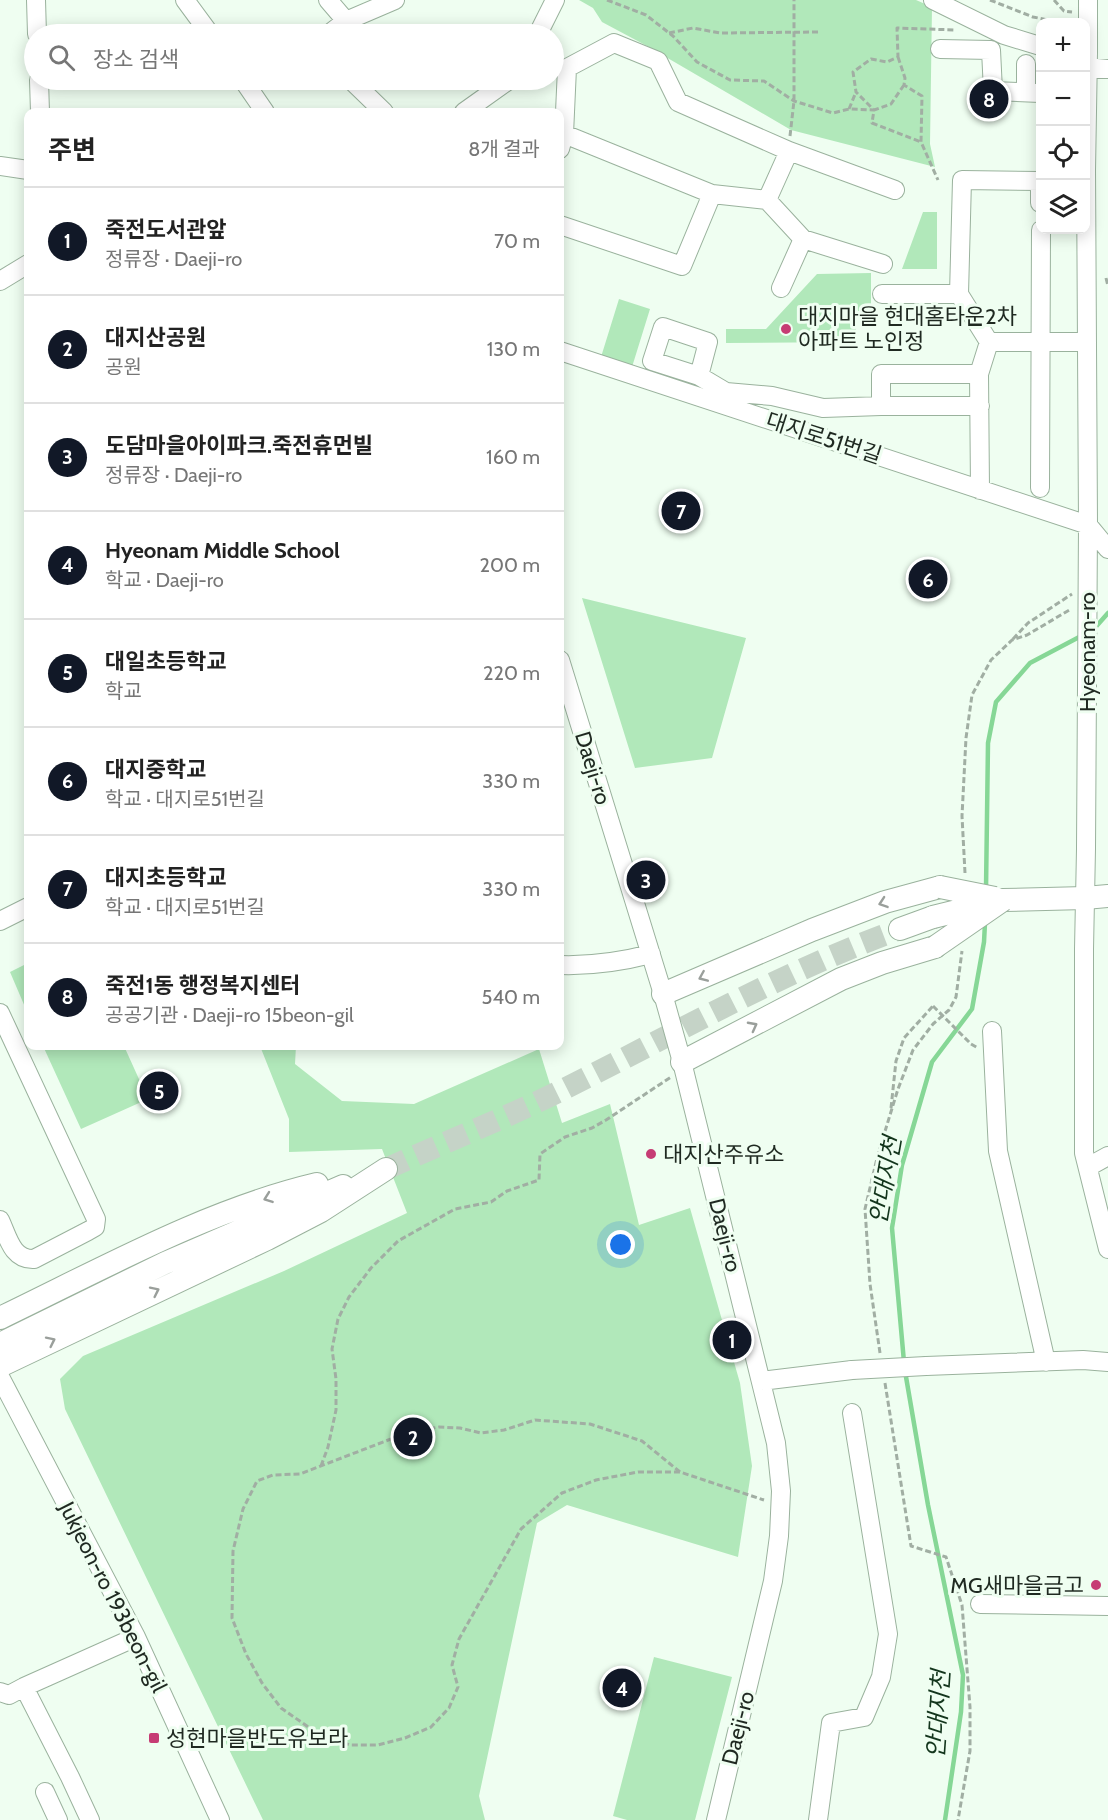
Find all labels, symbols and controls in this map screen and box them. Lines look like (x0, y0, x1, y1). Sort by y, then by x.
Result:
map controls (1036, 18, 1090, 234)
button: + (1036, 18, 1090, 72)
search box (24, 24, 564, 90)
icon: search (45, 41, 78, 74)
text: 장소 검색 (93, 46, 179, 73)
button: − (1036, 72, 1090, 126)
pin: 8 (970, 76, 1008, 122)
button: locate (1036, 126, 1090, 180)
text: 주변 (48, 134, 96, 166)
text: 8개 결과 (468, 137, 540, 161)
button: layers (1036, 180, 1090, 234)
text: 죽전도서관앞 (105, 216, 226, 243)
text: 1 (64, 229, 71, 253)
text: 70 m (494, 229, 540, 253)
text: 정류장 · Daeji-ro (105, 247, 242, 271)
place label: 대지마을 현대홈타운2차 아파트 노인정 (798, 303, 1017, 355)
marker: 대지마을 현대홈타운2차 아파트 노인정 (779, 322, 793, 336)
text: 대지산공원 (105, 324, 206, 351)
text: 2 (62, 337, 73, 361)
text: 130 m (487, 337, 540, 361)
text: 공원 (105, 355, 142, 379)
street label: 대지로51번길 (763, 407, 885, 469)
text: 도담마을아이파크.죽전휴먼빌 (105, 432, 373, 459)
text: 3 (62, 445, 73, 469)
text: 160 m (486, 445, 540, 469)
text: 정류장 · Daeji-ro (105, 463, 242, 487)
pin: 7 (662, 488, 700, 534)
text: Hyeonam Middle School (105, 537, 340, 564)
text: 4 (61, 553, 74, 577)
text: 200 m (480, 553, 540, 577)
pin: 6 (908, 556, 948, 602)
text: 학교 · Daeji-ro (105, 568, 224, 592)
street label: Hyeonam-ro (1074, 592, 1101, 712)
text: 대일초등학교 (105, 648, 226, 675)
text: 5 (62, 661, 73, 685)
text: 220 m (483, 661, 540, 685)
text: 학교 (105, 679, 142, 703)
street label: Daeji-ro (569, 728, 617, 808)
text: 대지중학교 (105, 756, 206, 783)
text: 6 (62, 769, 73, 793)
text: 330 m (482, 769, 540, 793)
text: 학교 · 대지로51번길 (105, 787, 265, 811)
pin: 3 (626, 858, 666, 902)
text: 대지초등학교 (105, 864, 226, 891)
text: 7 (62, 877, 73, 901)
text: 330 m (482, 877, 540, 901)
text: 학교 · 대지로51번길 (105, 895, 265, 919)
one-way arrow (879, 896, 889, 908)
one-way arrow (698, 970, 709, 982)
text: 죽전1동 행정복지센터 (105, 972, 300, 999)
text: 8 (61, 985, 74, 1009)
text: 540 m (482, 985, 540, 1009)
text: 공공기관 · Daeji-ro 15beon-gil (105, 1003, 354, 1027)
one-way arrow (746, 1021, 757, 1033)
pin: 5 (140, 1068, 178, 1114)
water label: 안대지천 (863, 1131, 907, 1226)
place label: 대지산주유소 (663, 1141, 784, 1168)
marker: 대지산주유소 (644, 1147, 658, 1161)
one-way arrow (263, 1190, 274, 1203)
street label: Daeji-ro (703, 1195, 747, 1275)
your location (606, 1230, 635, 1259)
one-way arrow (149, 1286, 160, 1298)
pin: 1 (712, 1318, 752, 1362)
one-way arrow (45, 1336, 56, 1348)
pin: 2 (394, 1414, 432, 1460)
street label: Jukjeon-ro 193beon-gil (53, 1496, 173, 1697)
place label: MG새마을금고 (950, 1572, 1084, 1599)
marker: MG새마을금고 (1089, 1578, 1103, 1592)
pin: 4 (602, 1666, 642, 1710)
water label: 안대지천 (920, 1666, 956, 1759)
street label: Daeji-ro (716, 1688, 760, 1768)
place label: 성현마을반도유보라 (166, 1725, 348, 1752)
marker: 성현마을반도유보라 (147, 1731, 161, 1745)

